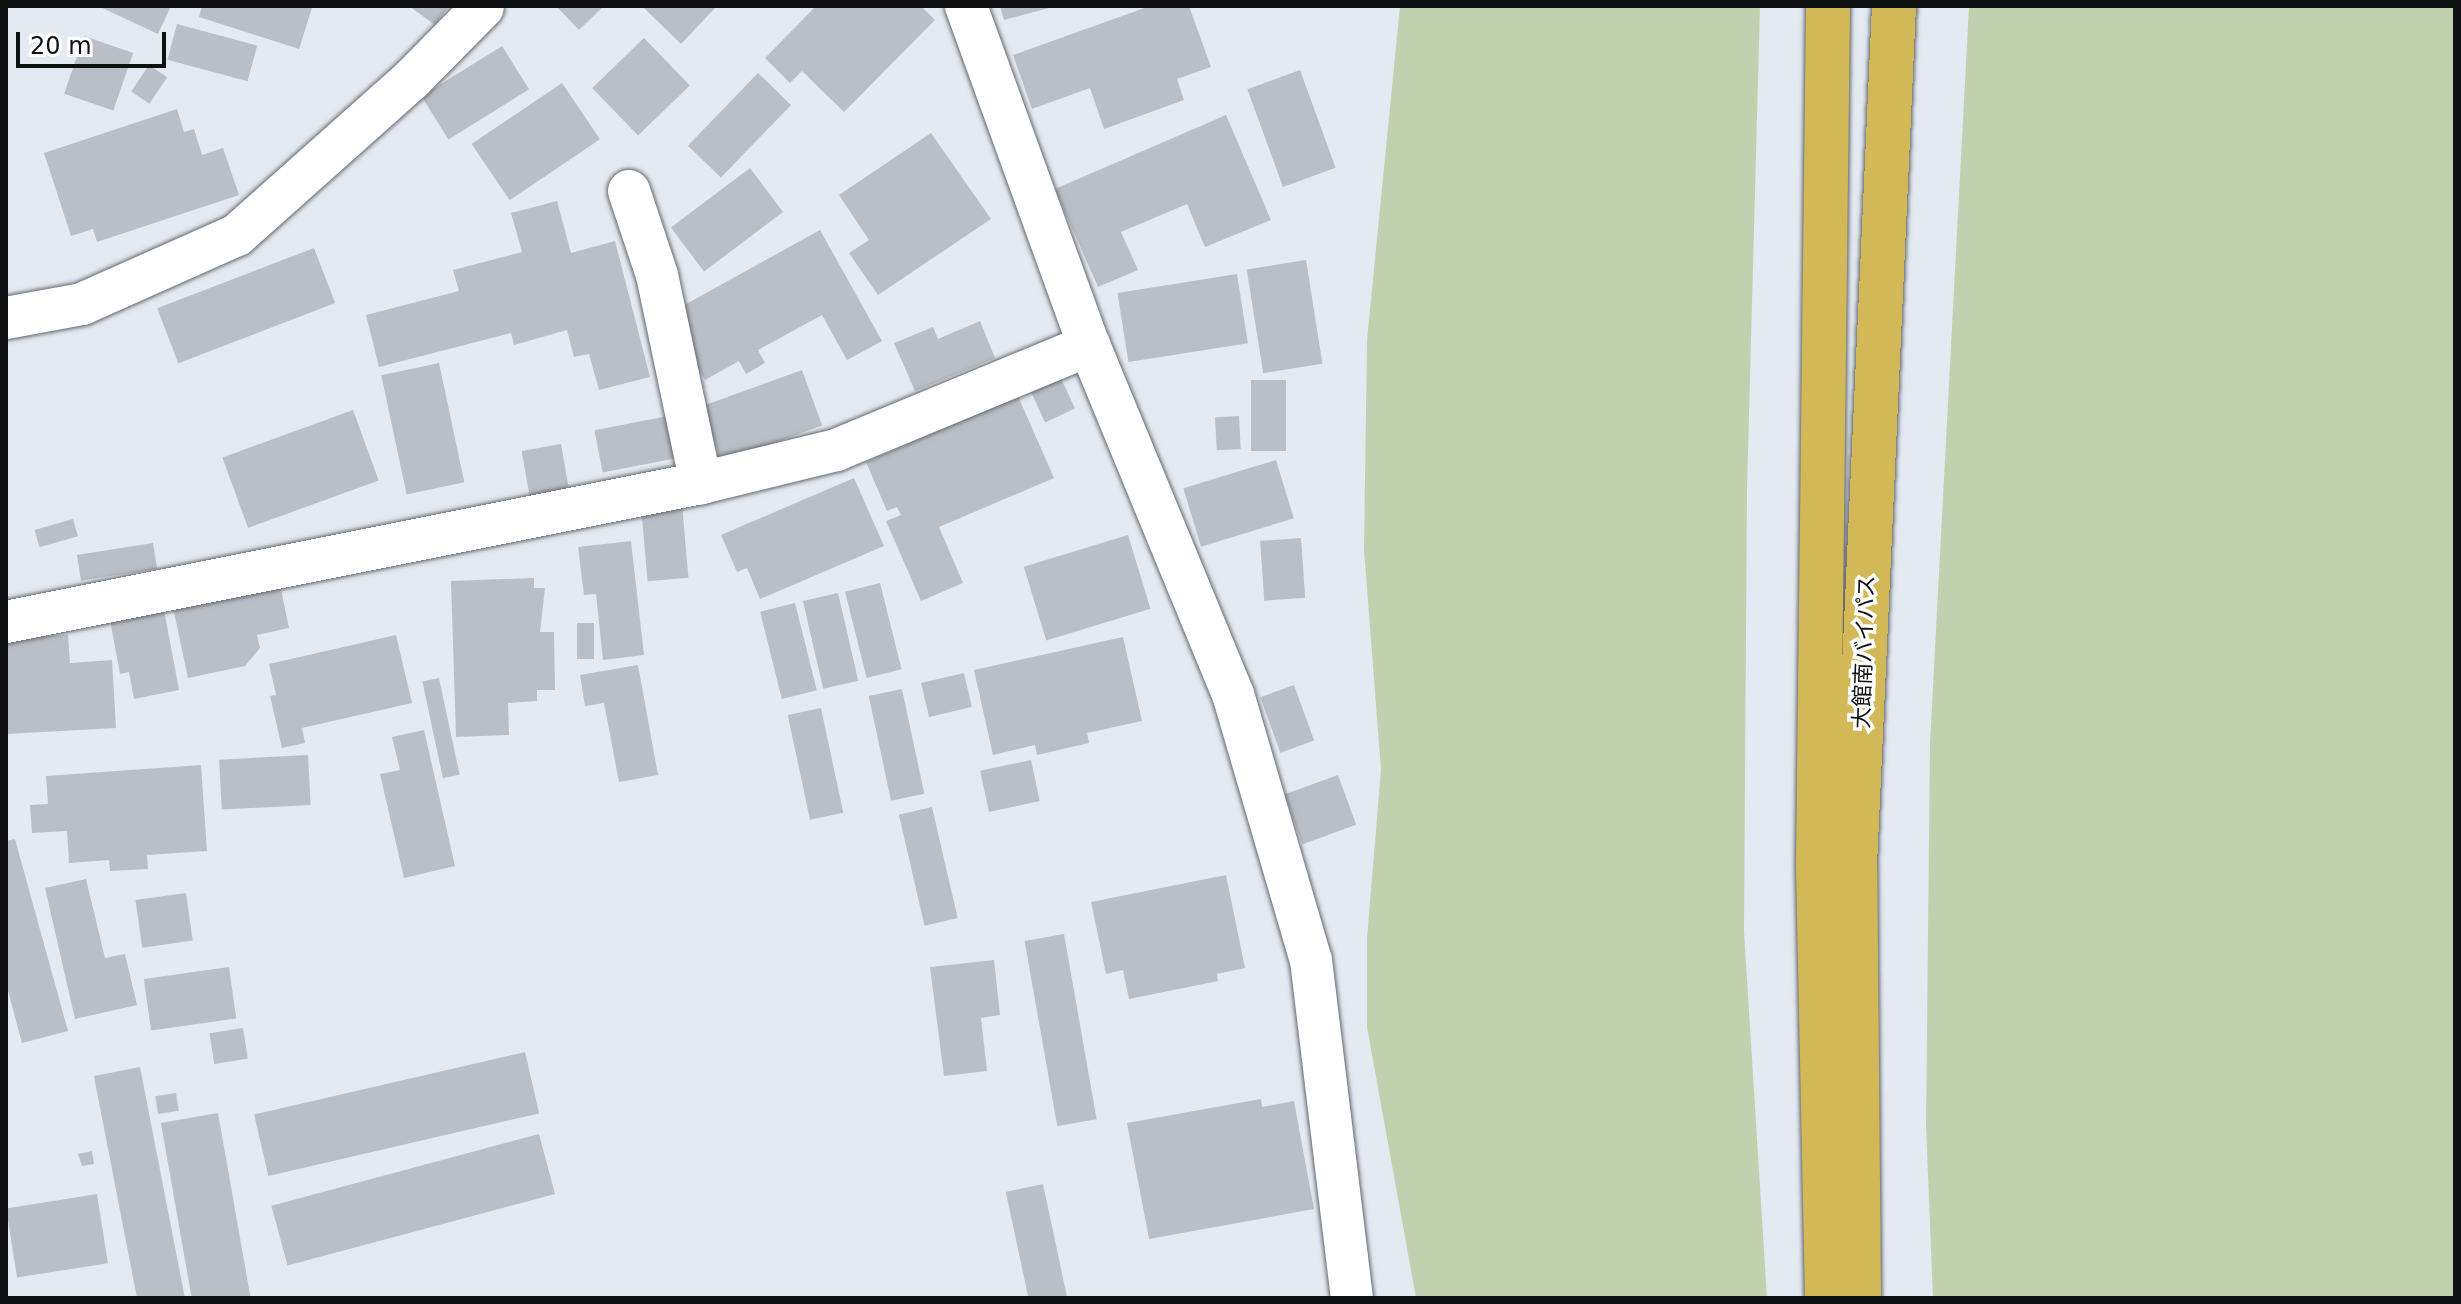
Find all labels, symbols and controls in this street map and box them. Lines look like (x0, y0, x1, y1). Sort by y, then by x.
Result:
scale bar (20, 16, 170, 66)
text: 20 m (30, 32, 92, 60)
street label: 大館南バイパス (1848, 575, 1880, 729)

